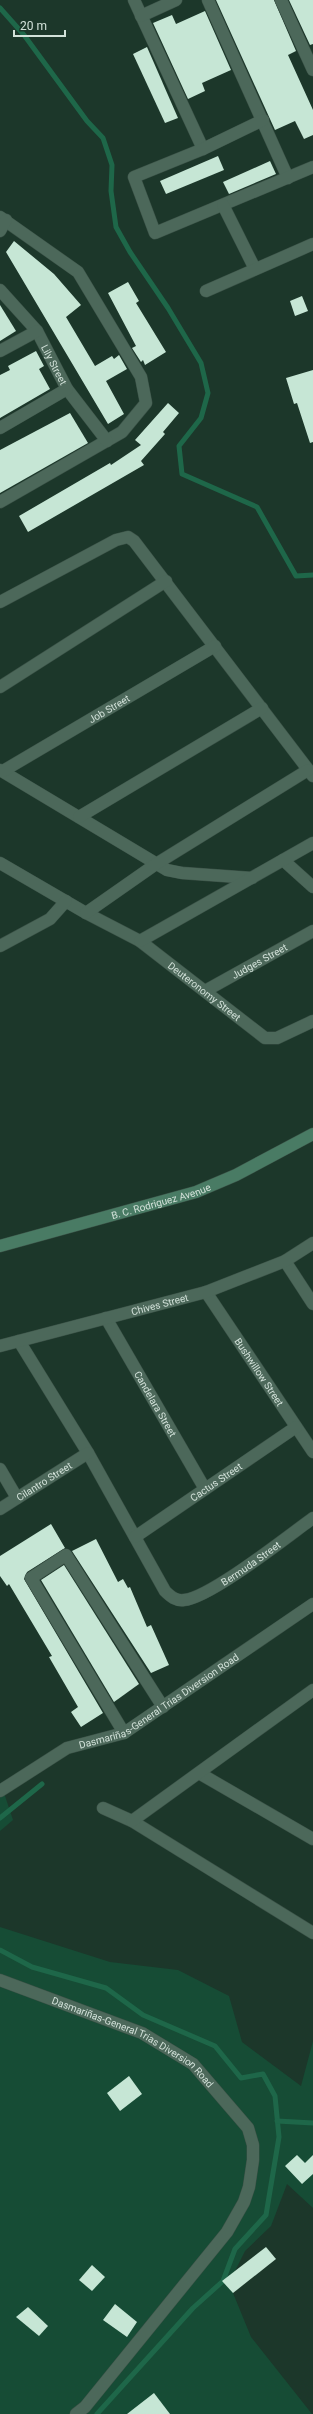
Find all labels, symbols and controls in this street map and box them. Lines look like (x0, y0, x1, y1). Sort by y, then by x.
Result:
scale bar (14, 12, 65, 38)
text: 20 m (20, 19, 47, 33)
street label: Lily Street (39, 343, 69, 387)
street label: Job Street (87, 693, 132, 725)
street label: Judges Street (230, 942, 289, 981)
street label: Deuteronomy Street (166, 960, 243, 1023)
street label: B. C. Rodriguez Avenue (110, 1181, 212, 1221)
street label: Chives Street (130, 1292, 189, 1317)
street label: Bushwillow Street (232, 1336, 286, 1408)
street label: Candelara Street (132, 1369, 178, 1439)
street label: Cilantro Street (14, 1460, 74, 1503)
street label: Cactus Street (188, 1461, 244, 1504)
street label: Bermuda Street (219, 1539, 283, 1588)
street label: Dasmariñas-General Trias Diversion Road (78, 1651, 241, 1751)
street label: Dasmariñas-General Trias Diversion Road (50, 1995, 215, 2090)

